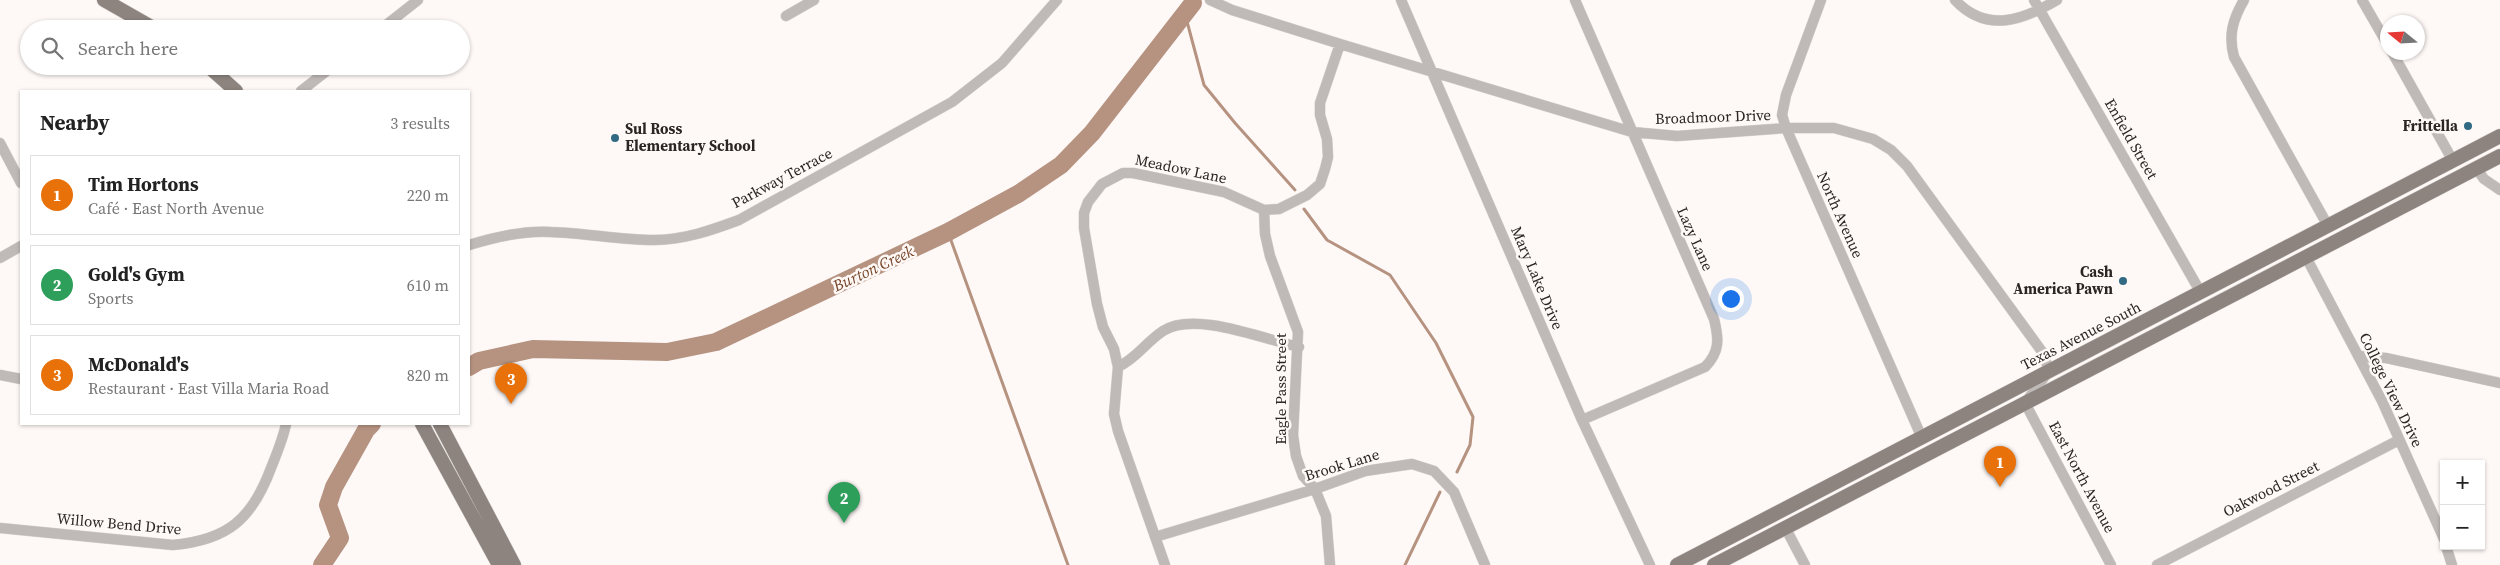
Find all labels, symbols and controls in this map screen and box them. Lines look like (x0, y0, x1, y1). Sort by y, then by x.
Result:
north arrow (2380, 15, 2425, 60)
search box (20, 20, 470, 75)
icon: search (38, 34, 66, 62)
text: Search here (78, 35, 178, 61)
street label: Enfield Street (2100, 95, 2163, 183)
street label: Broadmoor Drive (1655, 104, 1772, 129)
text: Nearby (40, 108, 110, 137)
text: 3 results (390, 112, 450, 134)
place label: Frittella (2402, 115, 2459, 136)
place label: Sul Ross Elementary School (625, 118, 756, 156)
marker: Frittella (2462, 120, 2474, 132)
marker: Sul Ross Elementary School (609, 132, 621, 144)
street label: Parkway Terrace (728, 142, 836, 213)
street label: Meadow Lane (1133, 149, 1229, 189)
street label: North Avenue (1812, 168, 1869, 262)
text: Tim Hortons (88, 171, 199, 197)
text: 1 (53, 184, 61, 206)
text: 220 m (407, 184, 449, 206)
text: Café · East North Avenue (88, 197, 264, 219)
street label: Lazy Lane (1672, 204, 1719, 274)
street label: Mary Lake Drive (1506, 223, 1569, 333)
water label: Burton Creek (828, 239, 917, 297)
text: Gold's Gym (88, 261, 185, 287)
place label: Cash America Pawn (2013, 261, 2113, 299)
text: 2 (53, 274, 61, 296)
text: 610 m (407, 274, 449, 296)
marker: Cash America Pawn (2117, 275, 2129, 287)
your location (1718, 286, 1744, 312)
text: Sports (88, 287, 133, 309)
street label: Texas Avenue South (2017, 296, 2144, 375)
street label: College View Drive (2355, 329, 2428, 451)
street label: Eagle Pass Street (1270, 333, 1291, 445)
text: McDonald's (88, 351, 189, 377)
pin: 3 (495, 363, 527, 404)
text: 3 (53, 364, 61, 386)
text: 820 m (407, 364, 449, 386)
text: Restaurant · East Villa Maria Road (88, 377, 329, 399)
street label: East North Avenue (2044, 417, 2121, 537)
street label: Brook Lane (1302, 443, 1382, 486)
pin: 1 (1984, 446, 2016, 487)
street label: Oakwood Street (2219, 455, 2322, 522)
map controls (2440, 460, 2485, 550)
button: + (2440, 460, 2485, 505)
pin: 2 (828, 482, 860, 523)
button: − (2440, 505, 2485, 550)
street label: Willow Bend Drive (56, 508, 183, 539)

